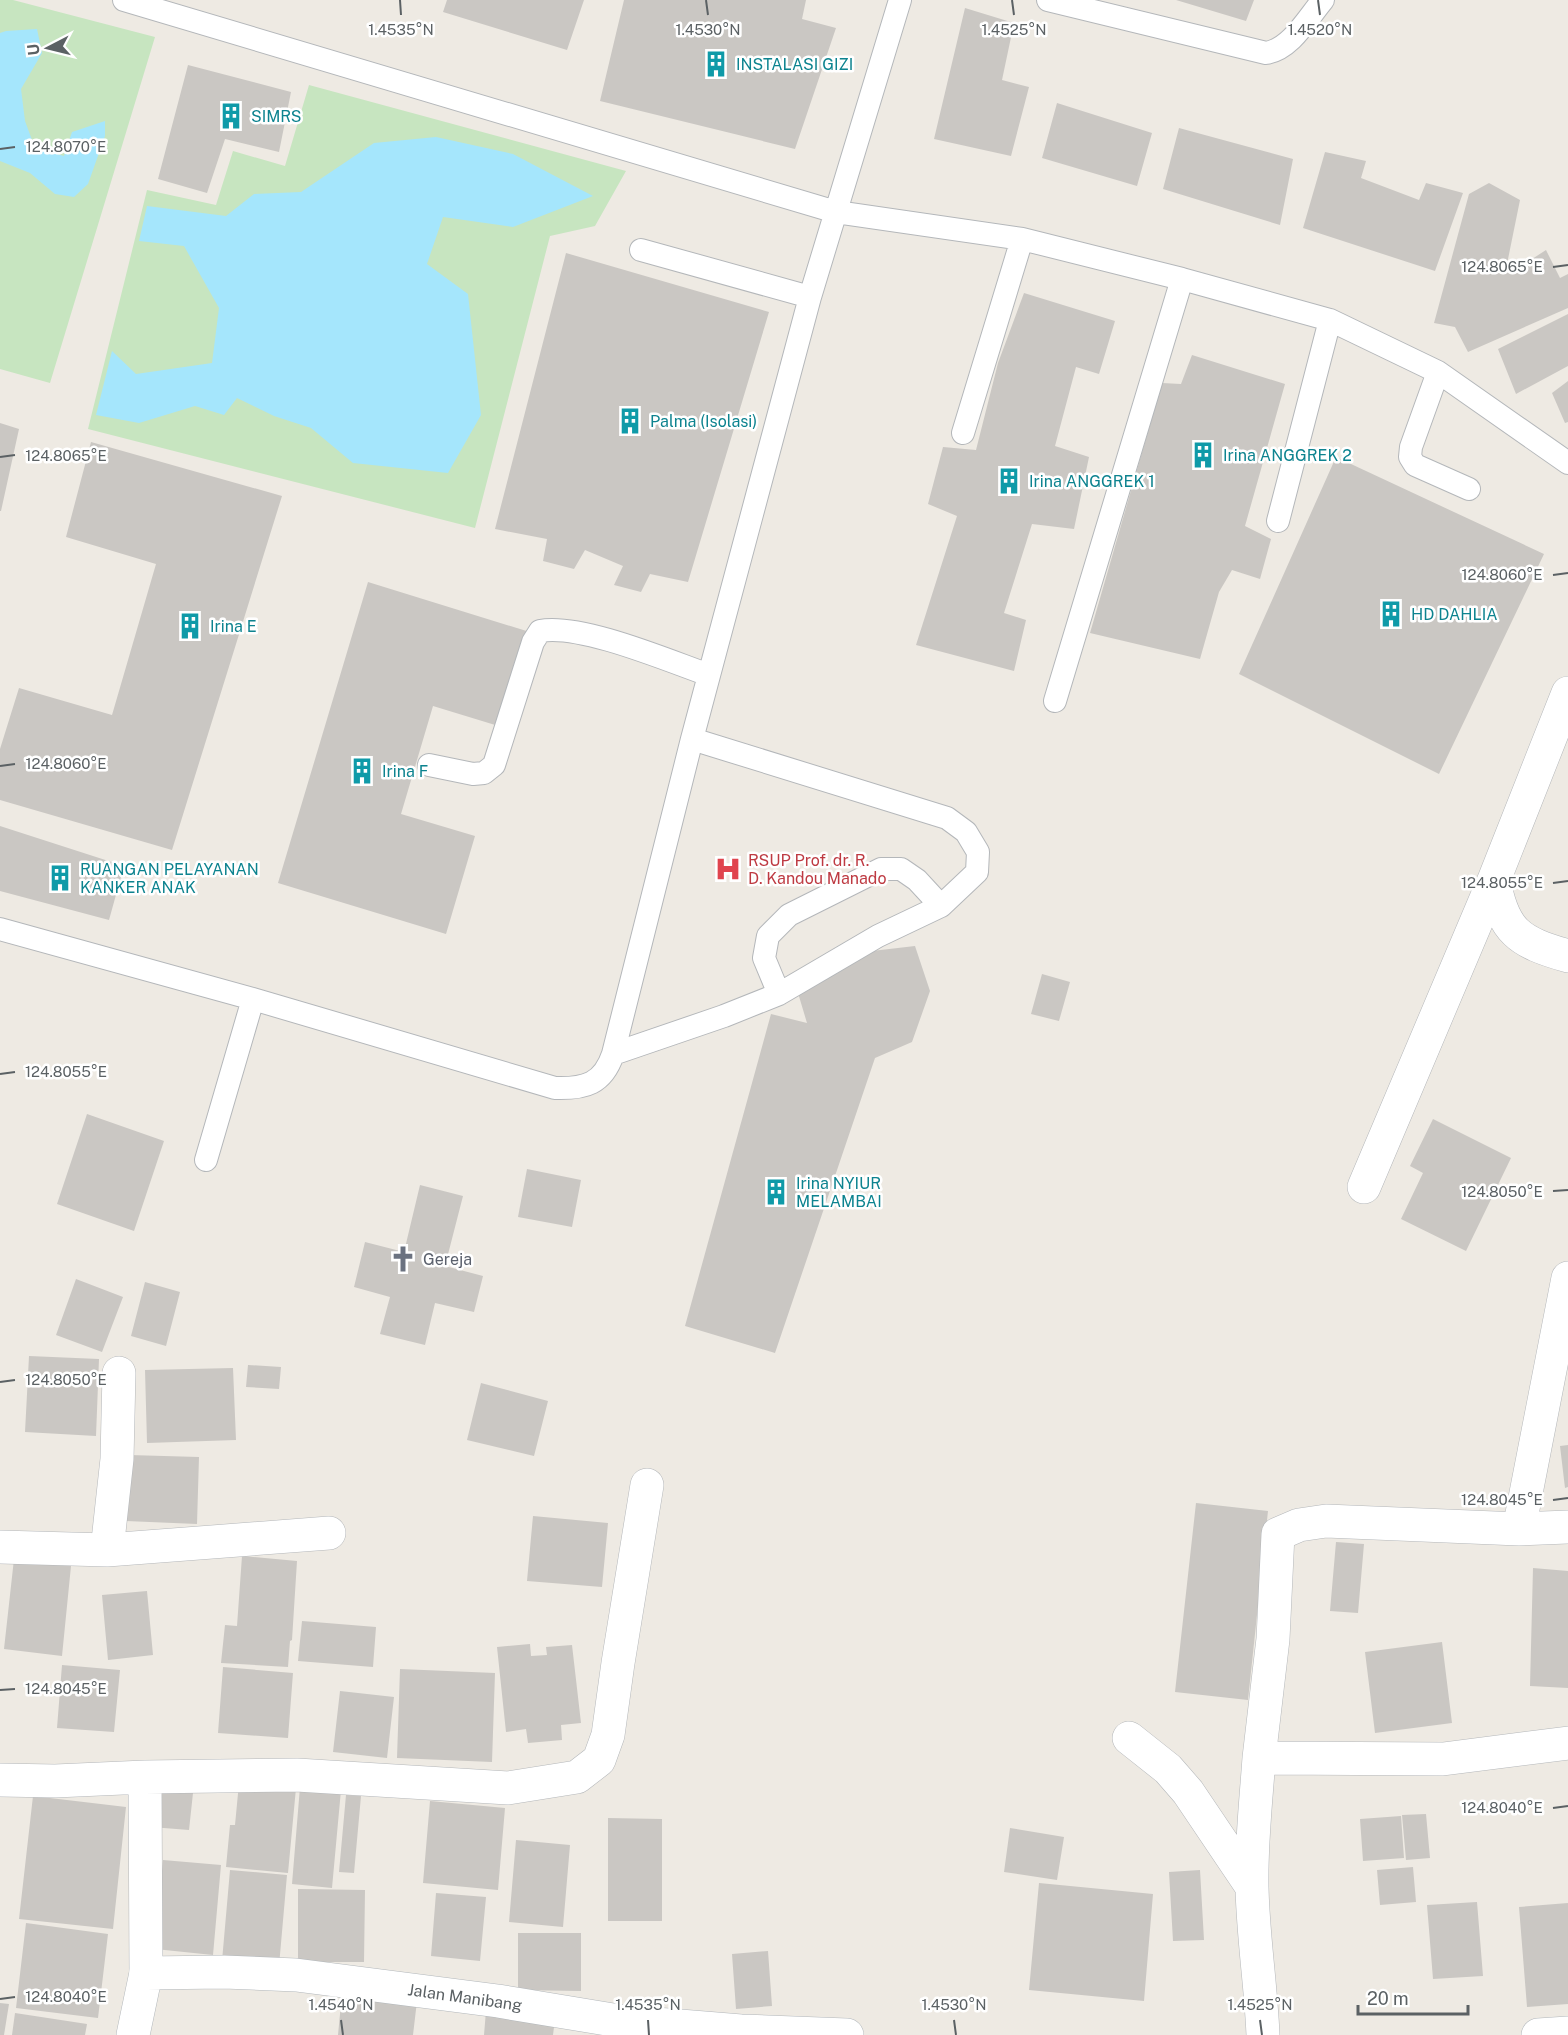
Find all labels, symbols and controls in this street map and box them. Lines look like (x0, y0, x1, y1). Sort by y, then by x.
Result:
north arrow (18, 18, 78, 78)
text: 1.4535°N (368, 21, 434, 38)
text: 1.4530°N (675, 21, 741, 38)
text: 1.4525°N (981, 21, 1047, 38)
text: 1.4520°N (1288, 21, 1352, 38)
text: U (23, 43, 44, 57)
building icon: INSTALASI GIZI (701, 49, 731, 79)
place label: INSTALASI GIZI (736, 55, 853, 74)
building icon: SIMRS (216, 101, 246, 131)
place label: SIMRS (251, 107, 302, 126)
text: 124.8070°E (26, 138, 106, 155)
text: 124.8065°E (1461, 258, 1543, 275)
building icon: Palma (Isolasi) (615, 406, 645, 436)
place label: Palma (Isolasi) (650, 412, 757, 431)
building icon: Irina ANGGREK 2 (1188, 440, 1218, 470)
place label: Irina ANGGREK 2 (1223, 446, 1352, 465)
text: 124.8065°E (25, 447, 107, 464)
building icon: Irina ANGGREK 1 (994, 466, 1024, 496)
place label: Irina ANGGREK 1 (1029, 472, 1155, 491)
text: 124.8060°E (1461, 566, 1543, 583)
building icon: HD DAHLIA (1376, 599, 1406, 629)
place label: HD DAHLIA (1411, 605, 1498, 624)
building icon: Irina E (175, 611, 205, 641)
place label: Irina E (210, 617, 257, 636)
text: 124.8060°E (25, 755, 107, 772)
building icon: Irina F (347, 756, 377, 786)
place label: Irina F (382, 762, 428, 781)
place label: RSUP Prof. dr. R. D. Kandou Manado (748, 851, 886, 888)
hospital icon: RSUP Prof. dr. R. D. Kandou Manado (713, 854, 743, 884)
place label: RUANGAN PELAYANAN KANKER ANAK (80, 860, 259, 897)
building icon: RUANGAN PELAYANAN KANKER ANAK (45, 863, 75, 893)
text: 124.8055°E (1461, 874, 1543, 891)
text: 124.8055°E (25, 1063, 107, 1080)
place label: Irina NYIUR MELAMBAI (796, 1174, 882, 1211)
building icon: Irina NYIUR MELAMBAI (761, 1177, 791, 1207)
text: 124.8050°E (1461, 1183, 1543, 1200)
church icon: Gereja (388, 1244, 418, 1274)
place label: Gereja (423, 1250, 472, 1269)
text: 124.8050°E (25, 1371, 107, 1388)
text: 124.8045°E (1461, 1491, 1543, 1508)
text: 124.8045°E (25, 1680, 107, 1697)
text: 124.8040°E (1461, 1799, 1543, 1816)
scale bar (1358, 1978, 1468, 2016)
street label: Jalan Manibang (406, 1980, 523, 2015)
text: 124.8040°E (25, 1988, 107, 2005)
text: 20 m (1367, 1988, 1409, 2009)
text: 1.4540°N (308, 1996, 374, 2013)
text: 1.4535°N (615, 1996, 681, 2013)
text: 1.4530°N (921, 1996, 987, 2013)
text: 1.4525°N (1227, 1996, 1293, 2013)

